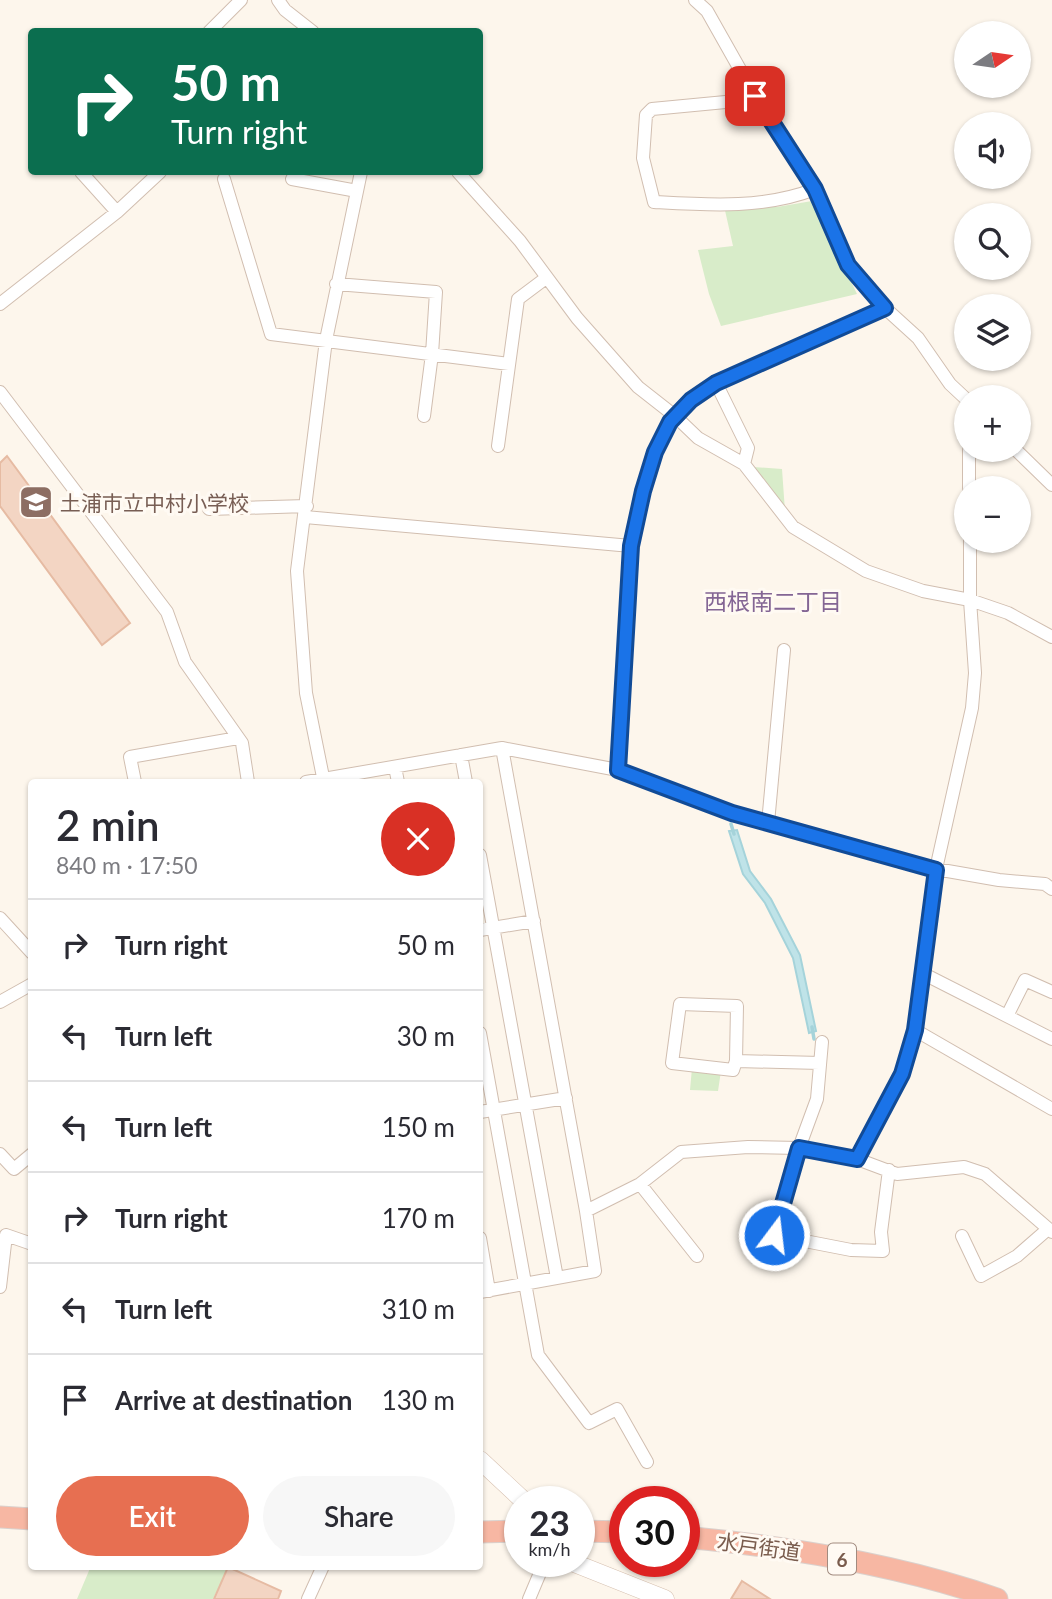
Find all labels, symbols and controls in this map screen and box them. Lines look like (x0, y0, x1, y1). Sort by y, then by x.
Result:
north arrow (954, 21, 1031, 98)
map controls (954, 21, 1031, 553)
text: 50 m (171, 53, 281, 111)
icon: right (56, 56, 147, 147)
pin (725, 66, 785, 126)
icon: arrive (736, 77, 774, 115)
text: Turn right (171, 112, 307, 151)
button: sound (954, 112, 1031, 189)
button: search (954, 203, 1031, 280)
button: layers (954, 294, 1031, 371)
button: + (954, 385, 1031, 462)
button: − (954, 476, 1031, 553)
school or university icon: 土浦市立中村小学校 (17, 483, 55, 521)
place label: 土浦市立中村小学校 (60, 490, 249, 515)
district label: 西根南二丁目 (704, 587, 842, 615)
text: 2 min (56, 800, 160, 850)
button: close (381, 802, 455, 876)
text: 840 m · 17:50 (56, 851, 198, 879)
icon: right (56, 926, 94, 964)
text: Turn right (115, 929, 228, 961)
text: 50 m (397, 929, 455, 961)
icon: left (56, 1017, 94, 1055)
text: Turn left (115, 1020, 212, 1052)
text: 30 m (397, 1020, 455, 1052)
icon: left (56, 1108, 94, 1146)
text: Turn left (115, 1111, 212, 1143)
text: 150 m (382, 1111, 455, 1143)
position arrow (737, 1198, 811, 1272)
icon: right (56, 1199, 94, 1237)
text: Turn right (115, 1202, 228, 1234)
text: 170 m (382, 1202, 455, 1234)
icon: left (56, 1290, 94, 1328)
text: Turn left (115, 1293, 212, 1325)
text: 310 m (382, 1293, 455, 1325)
icon: arrive (56, 1381, 94, 1419)
text: Arrive at destination (115, 1384, 352, 1416)
text: 130 m (382, 1384, 455, 1416)
button: Exit (56, 1476, 249, 1556)
button: Share (263, 1476, 455, 1556)
speed limit sign: 30 (609, 1486, 700, 1577)
text: 23 (529, 1501, 570, 1543)
street label: 水戸街道 (716, 1528, 802, 1564)
text: km/h (528, 1538, 571, 1560)
road number: 6 (828, 1544, 856, 1574)

